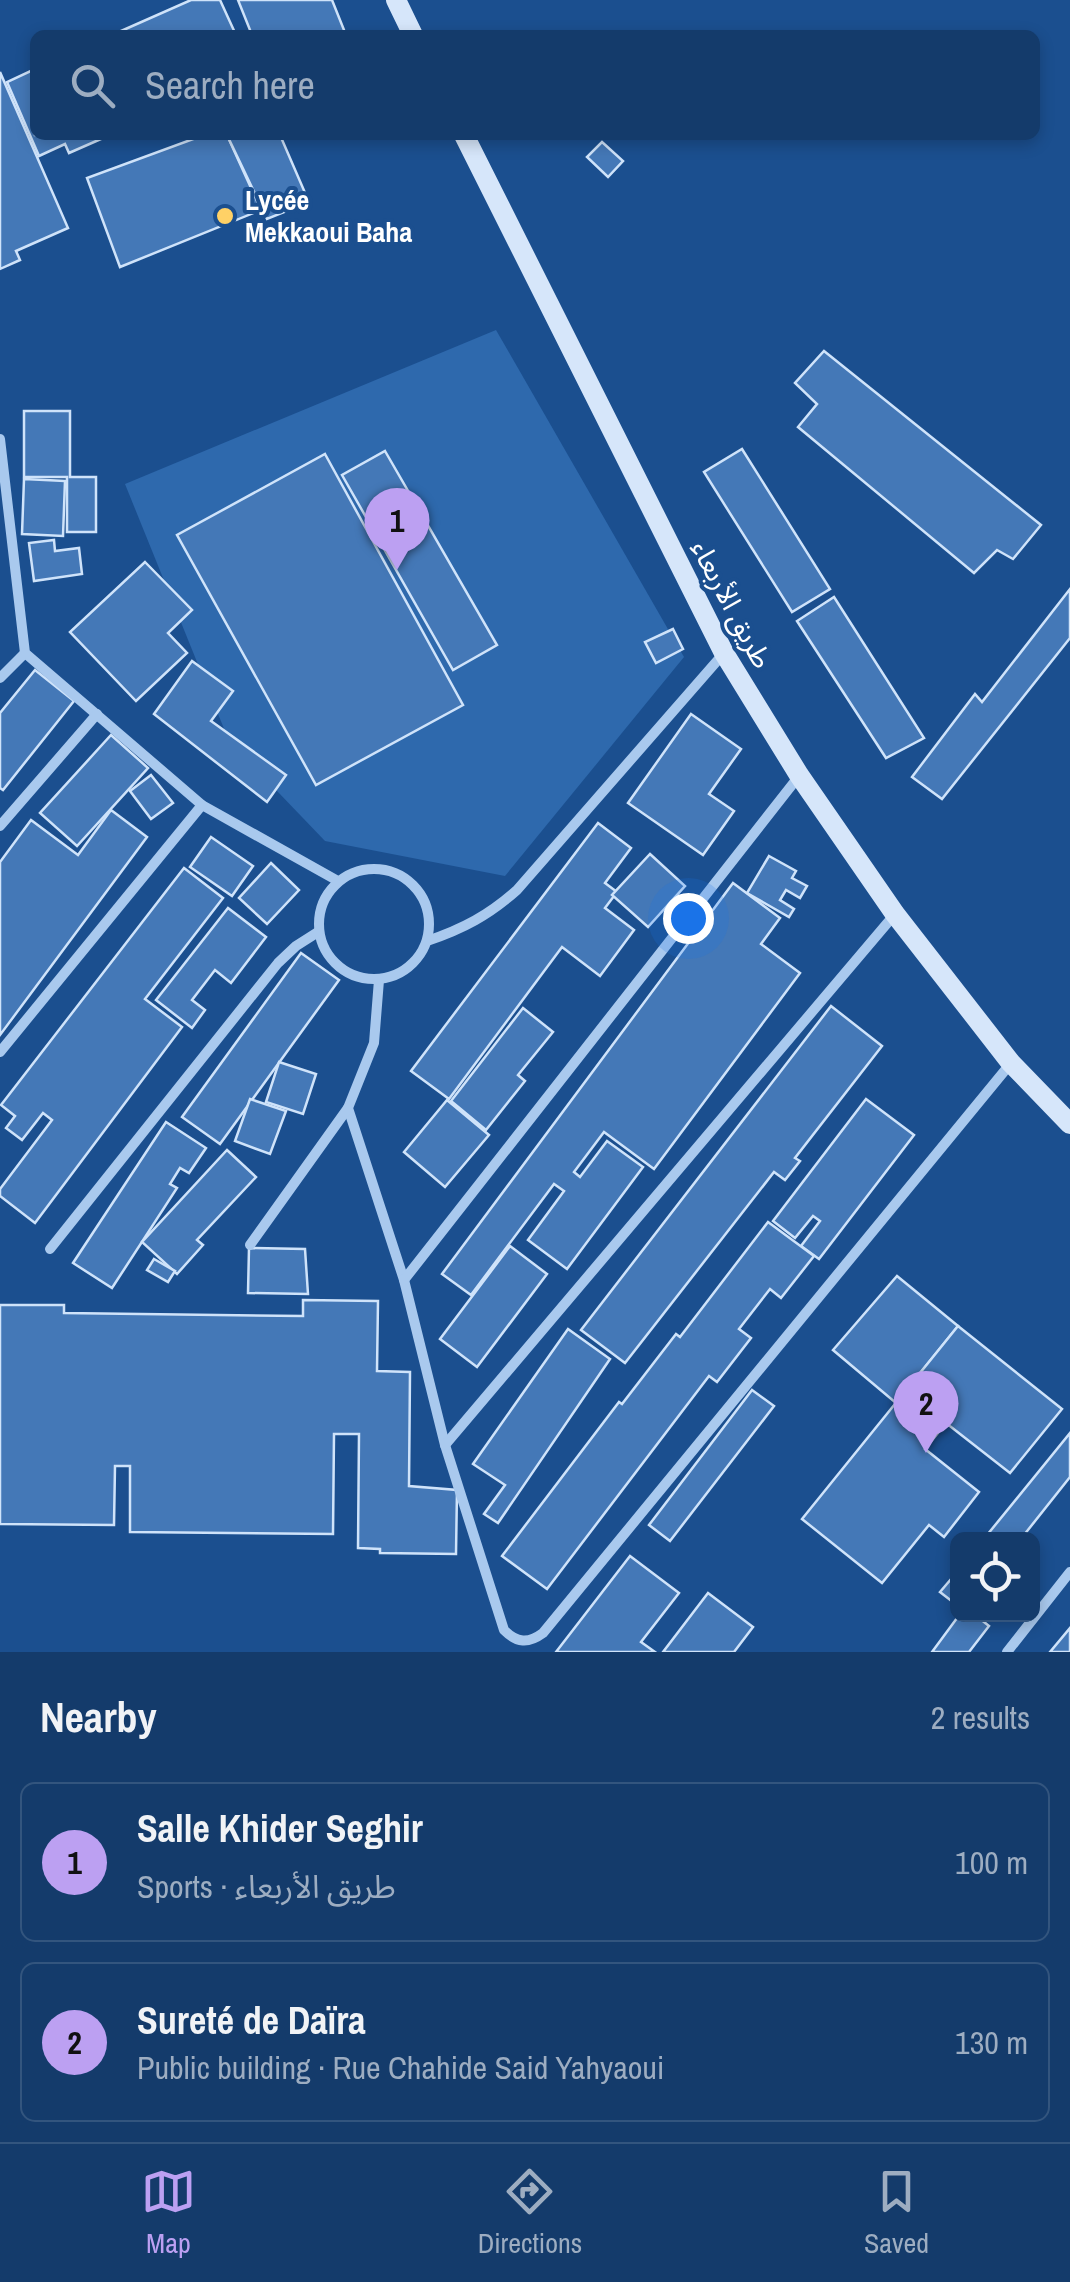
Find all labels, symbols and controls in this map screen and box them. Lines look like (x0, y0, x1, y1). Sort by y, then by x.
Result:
search box (30, 30, 1040, 140)
icon: search (65, 58, 120, 113)
text: Search here (145, 60, 315, 111)
place label: Lycée Mekkaoui Baha (245, 181, 412, 251)
marker: Lycée Mekkaoui Baha (214, 205, 236, 227)
pin: 1 (364, 488, 430, 570)
street label: طريق الأربعاء (682, 533, 782, 675)
your location (663, 893, 714, 944)
pin: 2 (894, 1370, 958, 1453)
map controls (950, 1532, 1040, 1622)
button: locate (950, 1532, 1040, 1622)
text: Nearby (40, 1689, 157, 1745)
text: 2 results (931, 1696, 1030, 1739)
text: Salle Khider Seghir (137, 1803, 423, 1854)
text: 1 (67, 1841, 82, 1884)
text: 100 m (955, 1841, 1028, 1884)
text: Sports · طريق الأربعاء (137, 1865, 396, 1908)
text: Sureté de Daïra (137, 1995, 366, 2046)
text: 2 (67, 2021, 82, 2064)
text: 130 m (955, 2021, 1028, 2064)
text: Public building · Rue Chahide Said Yahyaoui (137, 2046, 664, 2089)
tab: Map (141, 2164, 196, 2262)
tab: Directions (478, 2164, 582, 2262)
tab: Saved (864, 2164, 929, 2262)

